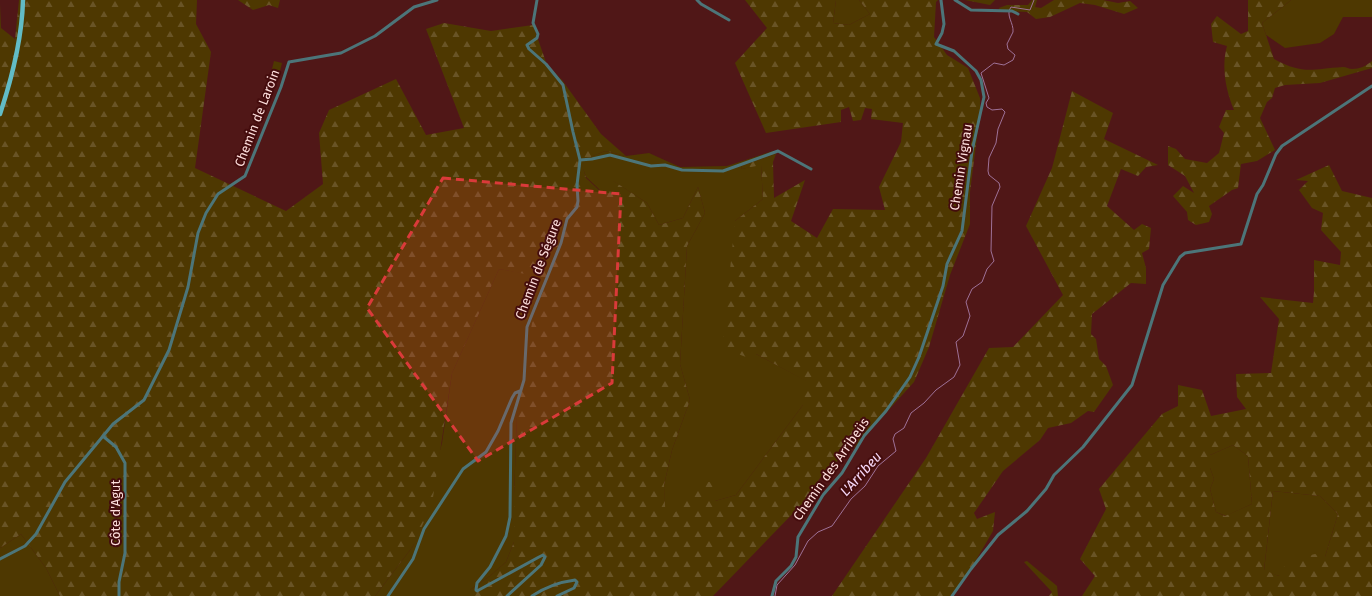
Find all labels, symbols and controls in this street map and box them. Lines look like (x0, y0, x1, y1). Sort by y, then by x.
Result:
street label: Chemin de Laroin (232, 67, 282, 169)
street label: Chemin Vignau (947, 123, 975, 211)
street label: Chemin de Ségure (512, 217, 564, 321)
street label: Chemin des Arribeüs (790, 415, 872, 523)
water label: L'Arribeu (837, 448, 885, 500)
street label: Côte d'Agut (108, 480, 123, 546)

